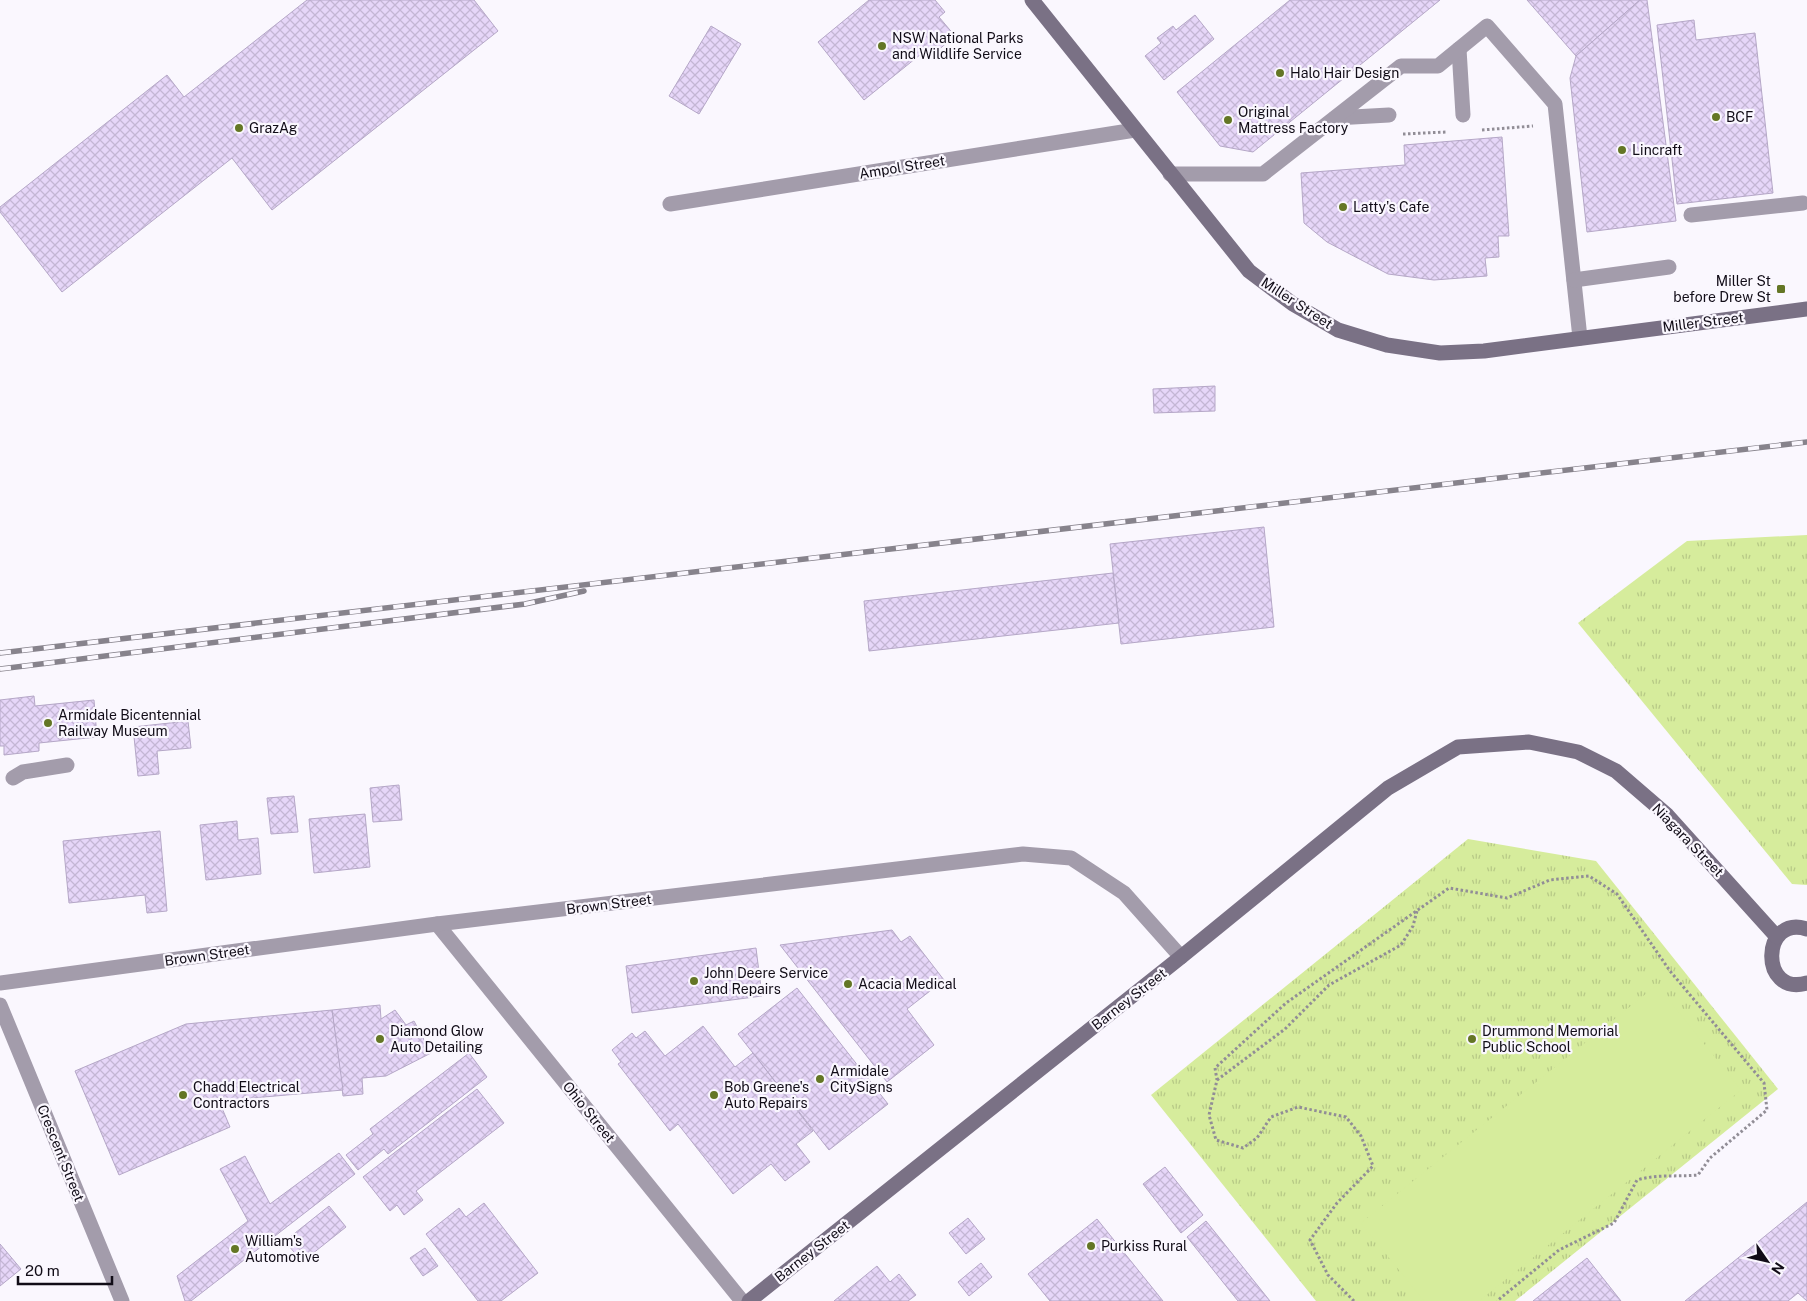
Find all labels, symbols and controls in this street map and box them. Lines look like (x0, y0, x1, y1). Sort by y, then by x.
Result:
place label: NSW National Parks and Wildlife Service (892, 30, 1023, 62)
marker: NSW National Parks and Wildlife Service (876, 40, 888, 52)
place label: Halo Hair Design (1290, 65, 1399, 81)
marker: Halo Hair Design (1274, 67, 1286, 79)
place label: Original Mattress Factory (1238, 104, 1349, 136)
place label: BCF (1726, 109, 1753, 125)
marker: BCF (1710, 111, 1722, 123)
marker: Original Mattress Factory (1222, 114, 1234, 126)
place label: GrazAg (249, 120, 298, 136)
marker: GrazAg (233, 122, 245, 134)
place label: Lincraft (1632, 142, 1683, 158)
marker: Lincraft (1616, 144, 1628, 156)
street label: Ampol Street (858, 152, 946, 182)
place label: Latty's Cafe (1353, 199, 1429, 215)
marker: Latty's Cafe (1337, 201, 1349, 213)
place label: Miller St before Drew St (1673, 273, 1771, 305)
street label: Miller Street (1258, 274, 1336, 332)
marker: Miller St before Drew St (1775, 283, 1787, 295)
street label: Miller Street (1662, 309, 1744, 335)
place label: Armidale Bicentennial Railway Museum (58, 707, 201, 739)
marker: Armidale Bicentennial Railway Museum (42, 717, 54, 729)
street label: Niagara Street (1649, 800, 1727, 880)
street label: Brown Street (565, 891, 653, 917)
street label: Brown Street (163, 941, 251, 969)
place label: John Deere Service and Repairs (704, 965, 828, 997)
street label: Barney Street (1089, 965, 1169, 1033)
marker: John Deere Service and Repairs (688, 975, 700, 987)
place label: Acacia Medical (858, 976, 957, 992)
marker: Acacia Medical (842, 978, 854, 990)
place label: Diamond Glow Auto Detailing (390, 1023, 484, 1055)
place label: Drummond Memorial Public School (1482, 1023, 1619, 1055)
marker: Diamond Glow Auto Detailing (374, 1033, 386, 1045)
marker: Drummond Memorial Public School (1466, 1033, 1478, 1045)
place label: Armidale CitySigns (830, 1063, 893, 1095)
marker: Armidale CitySigns (814, 1073, 826, 1085)
street label: Ohio Street (560, 1078, 618, 1146)
place label: Chadd Electrical Contractors (193, 1079, 300, 1111)
place label: Bob Greene's Auto Repairs (724, 1079, 809, 1111)
marker: Chadd Electrical Contractors (177, 1089, 189, 1101)
marker: Bob Greene's Auto Repairs (708, 1089, 720, 1101)
street label: Crescent Street (34, 1102, 88, 1204)
street label: Barney Street (772, 1217, 852, 1285)
place label: William's Automotive (245, 1233, 320, 1265)
north arrow (1742, 1236, 1792, 1286)
place label: Purkiss Rural (1101, 1238, 1187, 1254)
marker: Purkiss Rural (1085, 1240, 1097, 1252)
marker: William's Automotive (229, 1243, 241, 1255)
scale bar (18, 1254, 111, 1286)
text: N (1768, 1259, 1787, 1277)
text: 20 m (25, 1262, 60, 1279)

